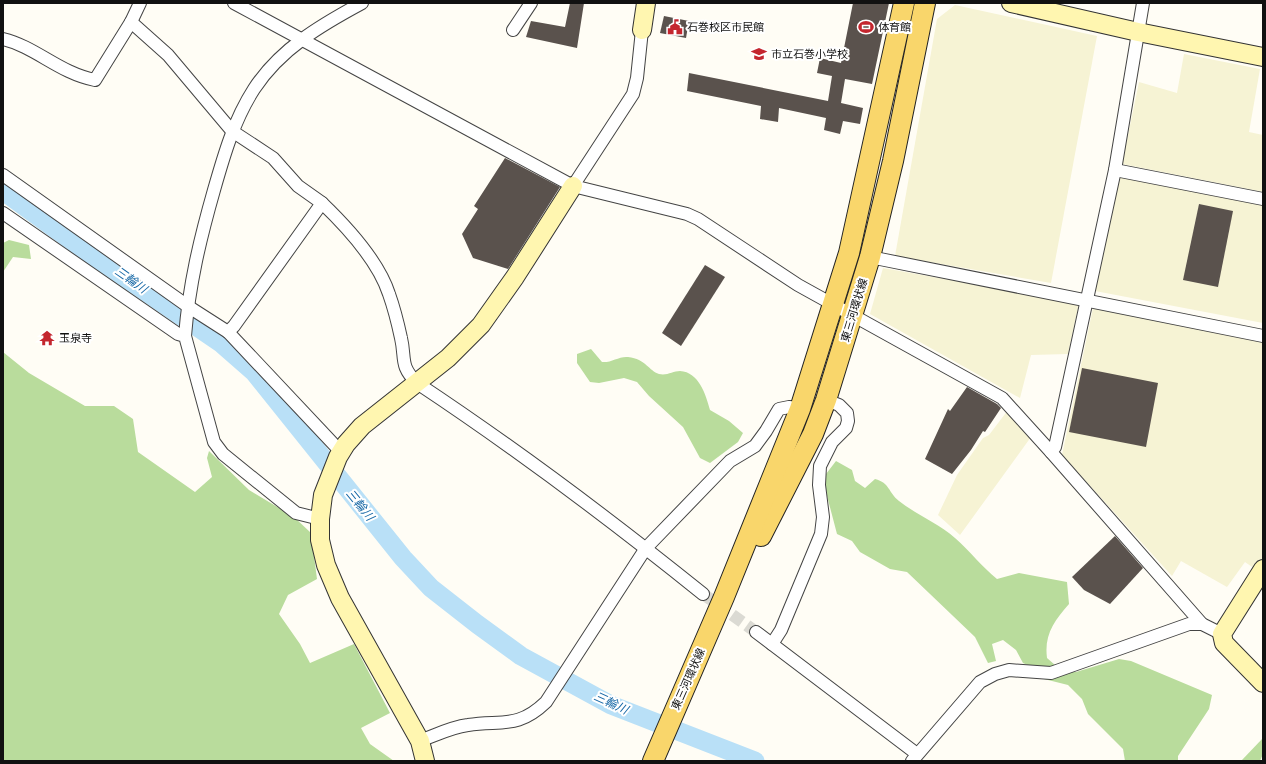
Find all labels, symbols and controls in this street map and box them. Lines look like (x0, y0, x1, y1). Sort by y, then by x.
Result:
public building icon: 石巻校区市民館 (666, 18, 684, 36)
sports icon: 体育館 (857, 18, 875, 36)
place label: 石巻校区市民館 (687, 21, 764, 33)
place label: 体育館 (878, 21, 911, 33)
school or university icon: 市立石巻小学校 (750, 45, 768, 63)
place label: 市立石巻小学校 (771, 48, 848, 60)
water label: 三輪川 (112, 264, 151, 297)
street label: 東三河環状線 (839, 277, 869, 343)
temple icon: 玉泉寺 (38, 329, 56, 347)
place label: 玉泉寺 (59, 332, 92, 344)
water label: 三輪川 (343, 487, 378, 525)
street label: 東三河環状線 (669, 646, 707, 712)
water label: 三輪川 (592, 689, 632, 718)

